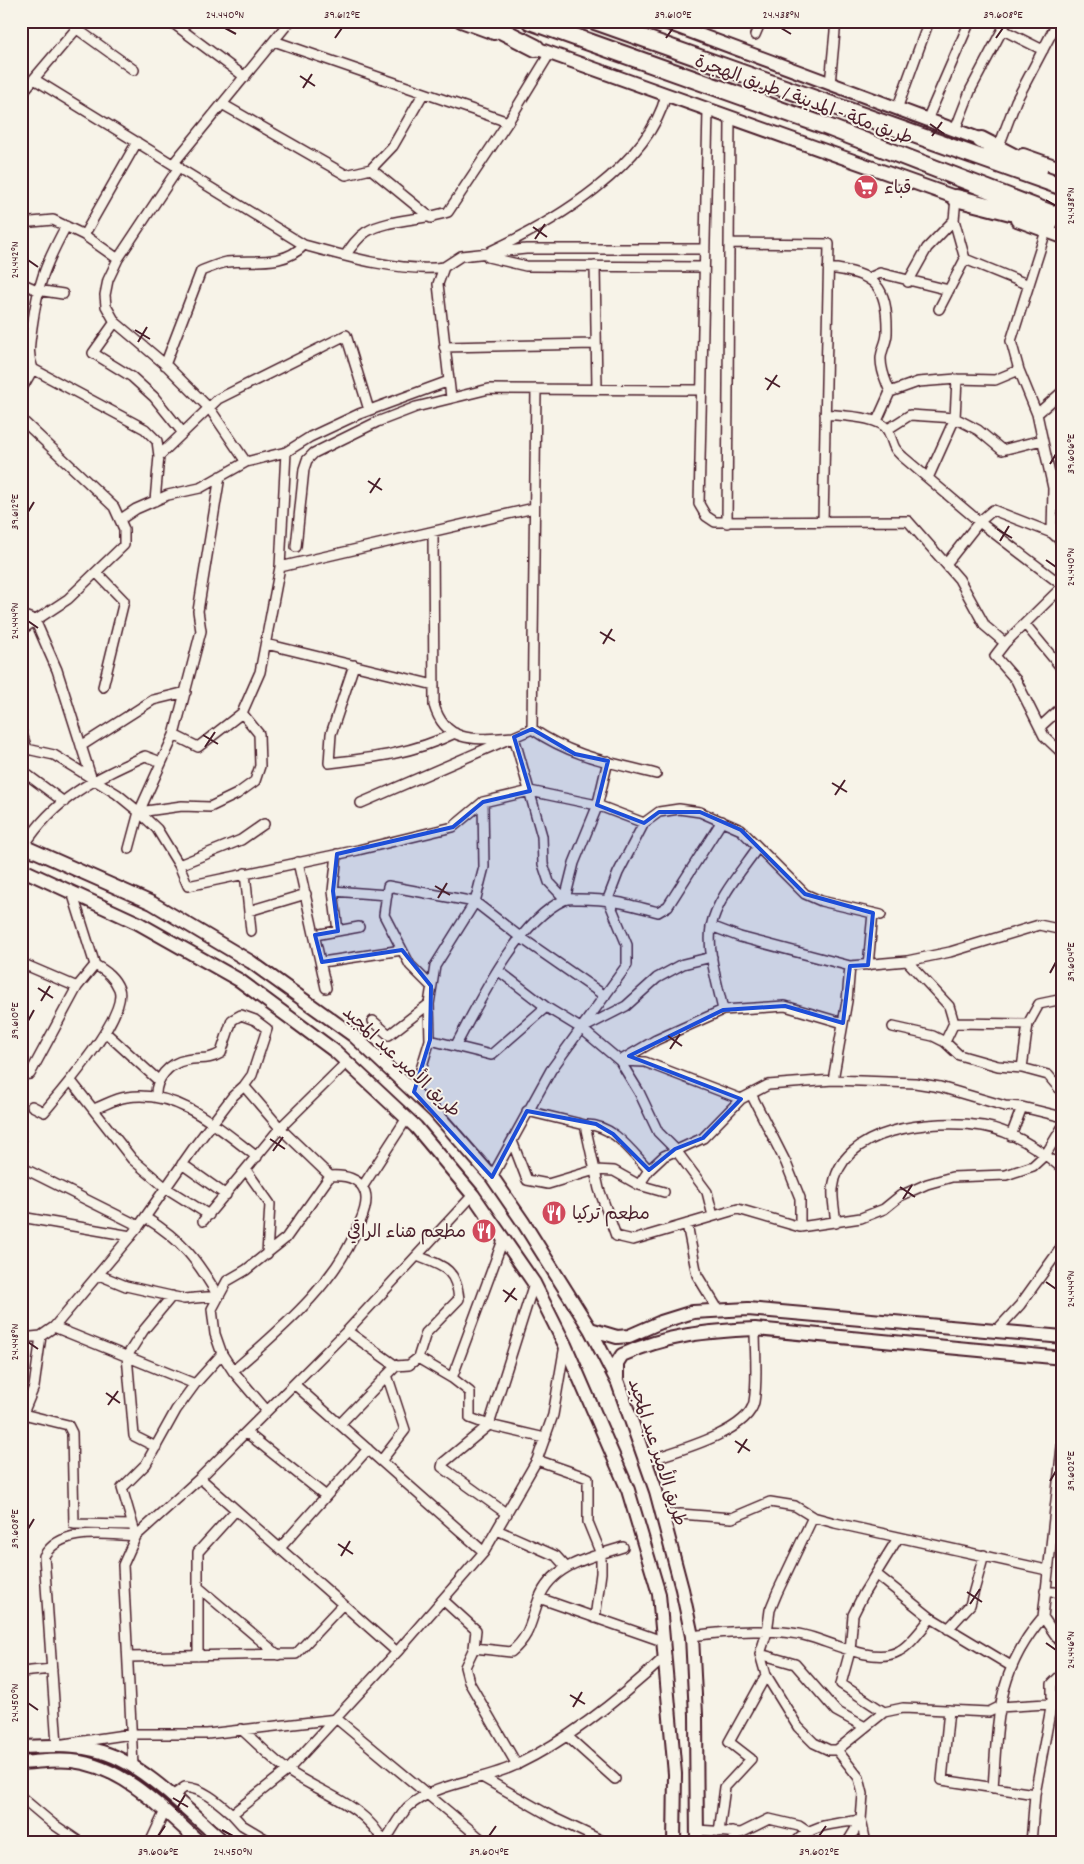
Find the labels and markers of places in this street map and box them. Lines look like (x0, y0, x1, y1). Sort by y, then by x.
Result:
supermarket icon: قباء (853, 174, 879, 200)
place label: قباء (884, 177, 911, 202)
restaurant icon: مطعم تركيا (541, 1200, 567, 1226)
place label: مطعم تركيا (572, 1203, 650, 1228)
restaurant icon: مطعم هناء الراقي (471, 1218, 497, 1244)
place label: مطعم هناء الراقي (347, 1219, 466, 1246)

